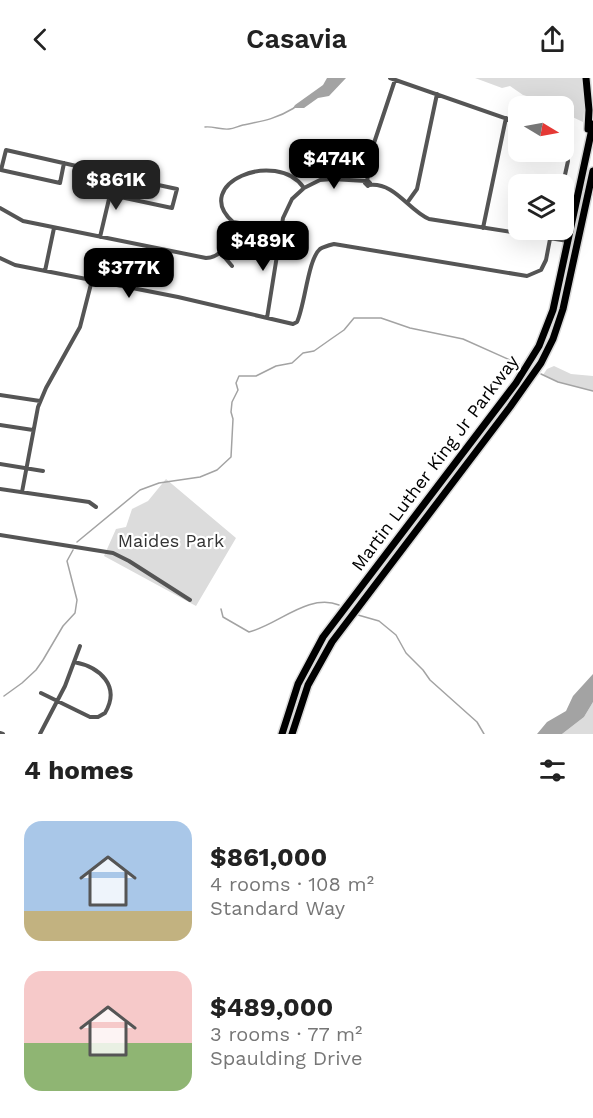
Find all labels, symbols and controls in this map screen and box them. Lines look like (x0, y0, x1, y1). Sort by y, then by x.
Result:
icon: back (24, 23, 57, 56)
text: Casavia (246, 23, 347, 55)
icon: share (536, 23, 569, 56)
north arrow (508, 96, 574, 162)
map controls (508, 96, 574, 240)
pin: $474K (292, 139, 376, 190)
text: $474K (303, 146, 365, 170)
pin: $861K (74, 160, 158, 211)
text: $861K (86, 167, 146, 191)
button: layers (508, 174, 574, 240)
pin: $489K (221, 221, 305, 272)
text: $489K (231, 228, 295, 252)
pin: $377K (87, 248, 171, 299)
text: $377K (98, 255, 160, 279)
street label: Martin Luther King Jr Parkway (347, 350, 523, 575)
park label: Maides Park (118, 530, 224, 551)
icon: filters (536, 754, 569, 787)
text: 4 homes (24, 755, 133, 785)
text: $861,000 (210, 842, 327, 872)
icon: home (72, 845, 144, 917)
text: 4 rooms · 108 m² (210, 872, 374, 896)
text: Standard Way (210, 896, 345, 920)
text: $489,000 (210, 992, 333, 1022)
icon: home (72, 995, 144, 1067)
text: 3 rooms · 77 m² (210, 1022, 362, 1046)
text: Spaulding Drive (210, 1046, 362, 1070)

